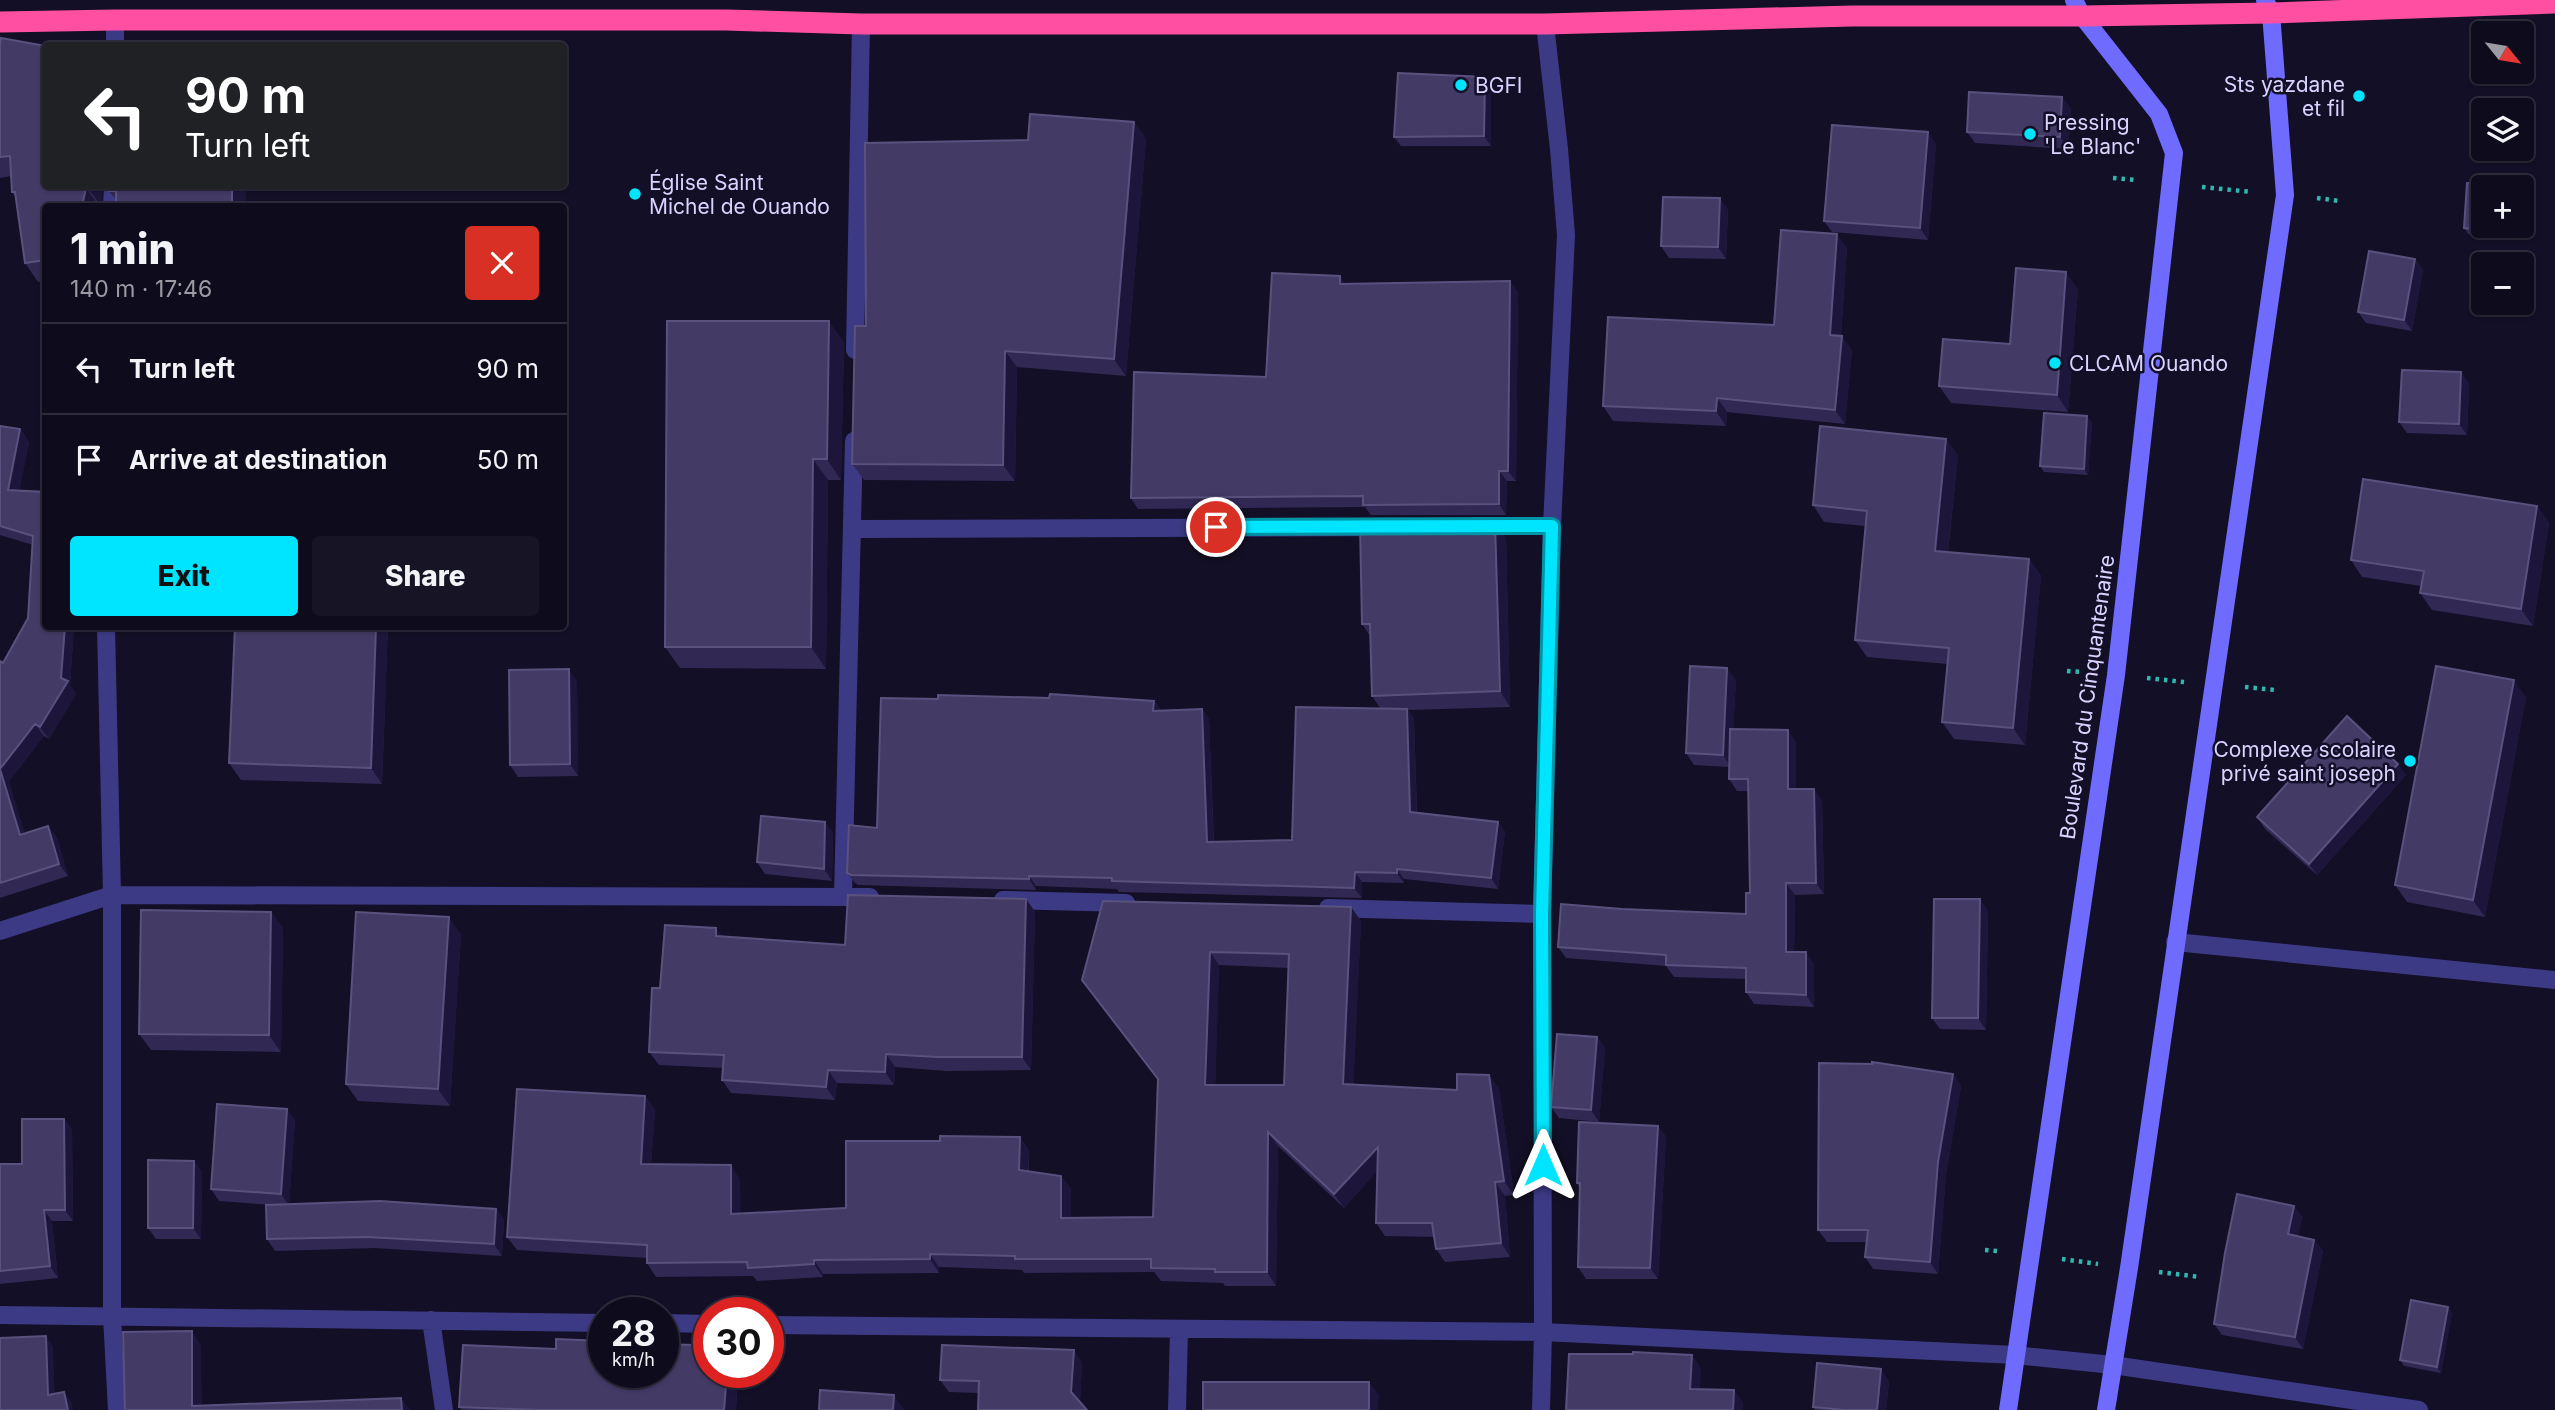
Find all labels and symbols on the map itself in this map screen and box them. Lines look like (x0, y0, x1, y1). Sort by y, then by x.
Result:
north arrow (2471, 21, 2534, 84)
place label: Sts yazdane et fil (2224, 72, 2345, 121)
place label: BGFI (1475, 73, 1522, 98)
marker: BGFI (1453, 77, 1469, 93)
marker: Sts yazdane et fil (2351, 88, 2367, 104)
place label: Pressing 'Le Blanc' (2044, 110, 2141, 159)
marker: Pressing 'Le Blanc' (2022, 126, 2038, 142)
place label: Église Saint Michel de Ouando (649, 169, 830, 219)
marker: Église Saint Michel de Ouando (627, 186, 643, 202)
place label: CLCAM Ouando (2069, 351, 2228, 376)
marker: CLCAM Ouando (2047, 355, 2063, 371)
pin (1186, 497, 1246, 557)
street label: Boulevard du Cinquantenaire (2055, 553, 2119, 841)
place label: Complexe scolaire privé saint joseph (2213, 737, 2396, 786)
marker: Complexe scolaire privé saint joseph (2402, 753, 2418, 769)
position arrow (1506, 1128, 1580, 1202)
speed limit sign: 30 (693, 1297, 784, 1388)

